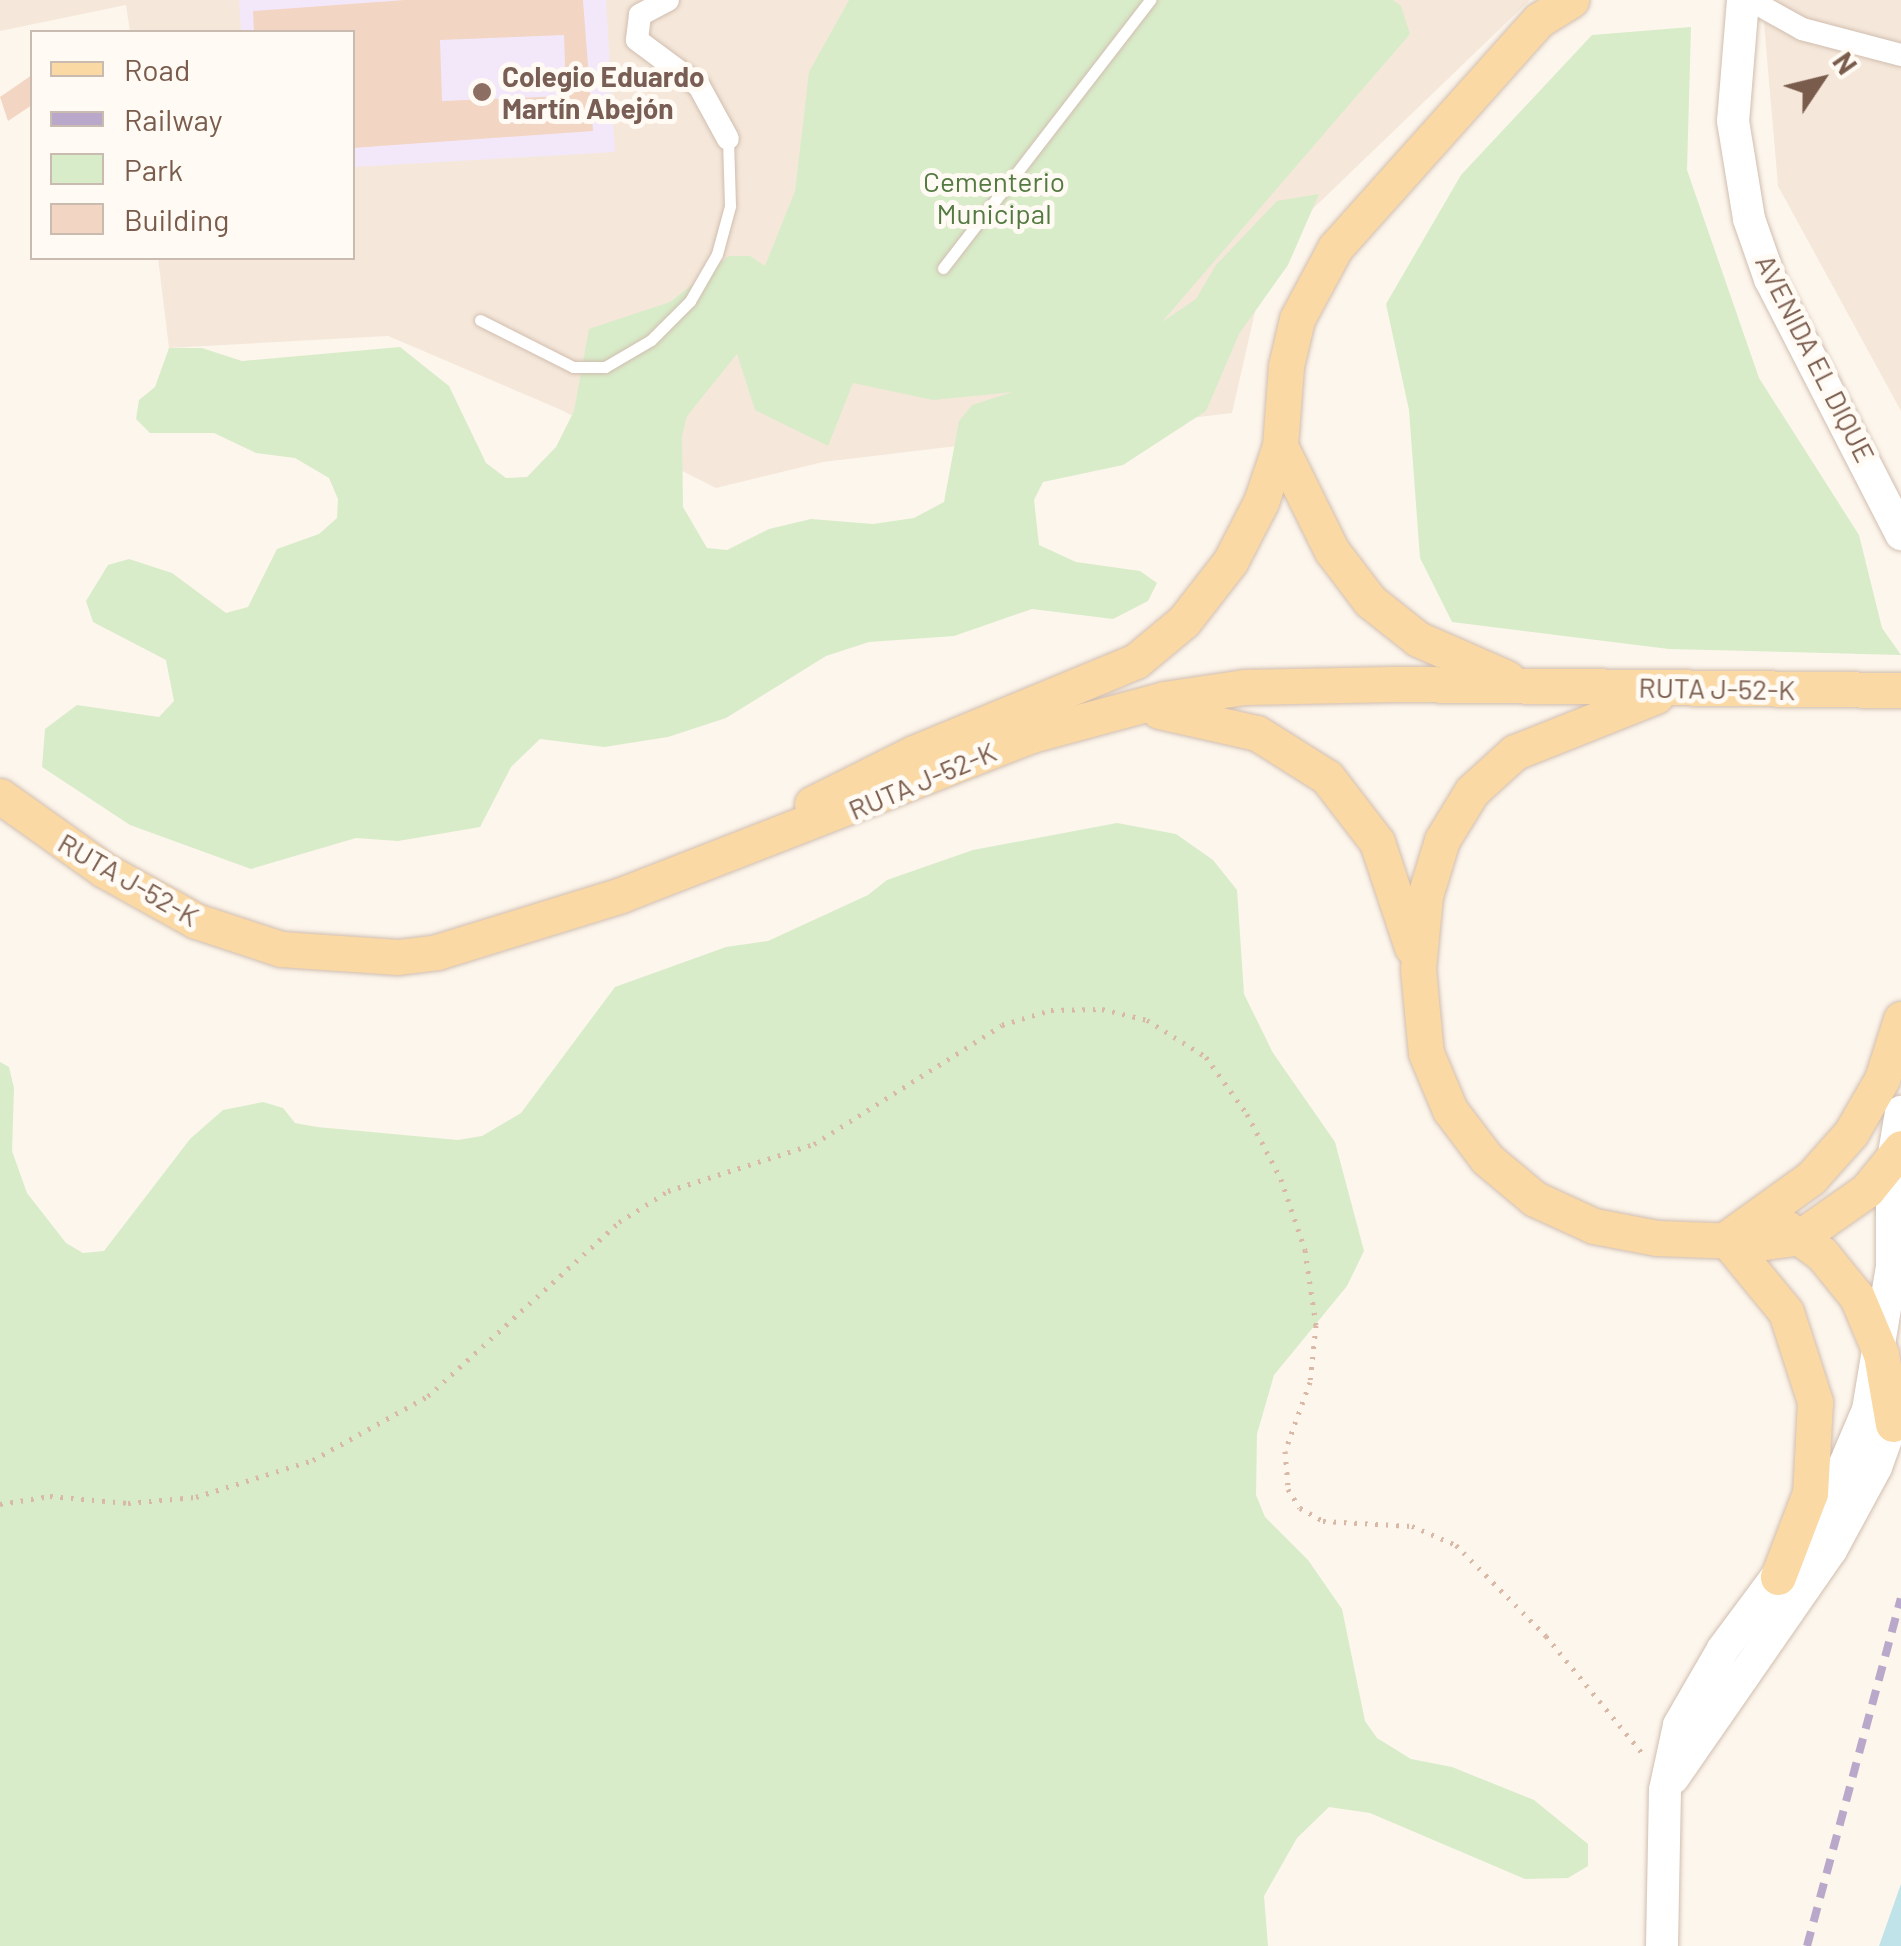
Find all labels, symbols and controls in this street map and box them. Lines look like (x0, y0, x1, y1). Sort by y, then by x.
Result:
legend (30, 30, 355, 260)
north arrow (1771, 30, 1871, 130)
text: N (1826, 45, 1865, 80)
text: Road (124, 51, 190, 87)
place label: Colegio Eduardo Martín Abejón (502, 59, 705, 125)
marker: Colegio Eduardo Martín Abejón (471, 81, 493, 103)
text: Railway (124, 101, 223, 137)
text: Park (124, 151, 183, 187)
park label: Cementerio Municipal (923, 164, 1065, 230)
text: Building (124, 201, 229, 237)
street label: AVENIDA EL DIQUE (1749, 249, 1883, 467)
street label: RUTA J-52-K (1638, 670, 1796, 706)
street label: RUTA J-52-K (843, 734, 1001, 826)
street label: RUTA J-52-K (53, 825, 205, 933)

